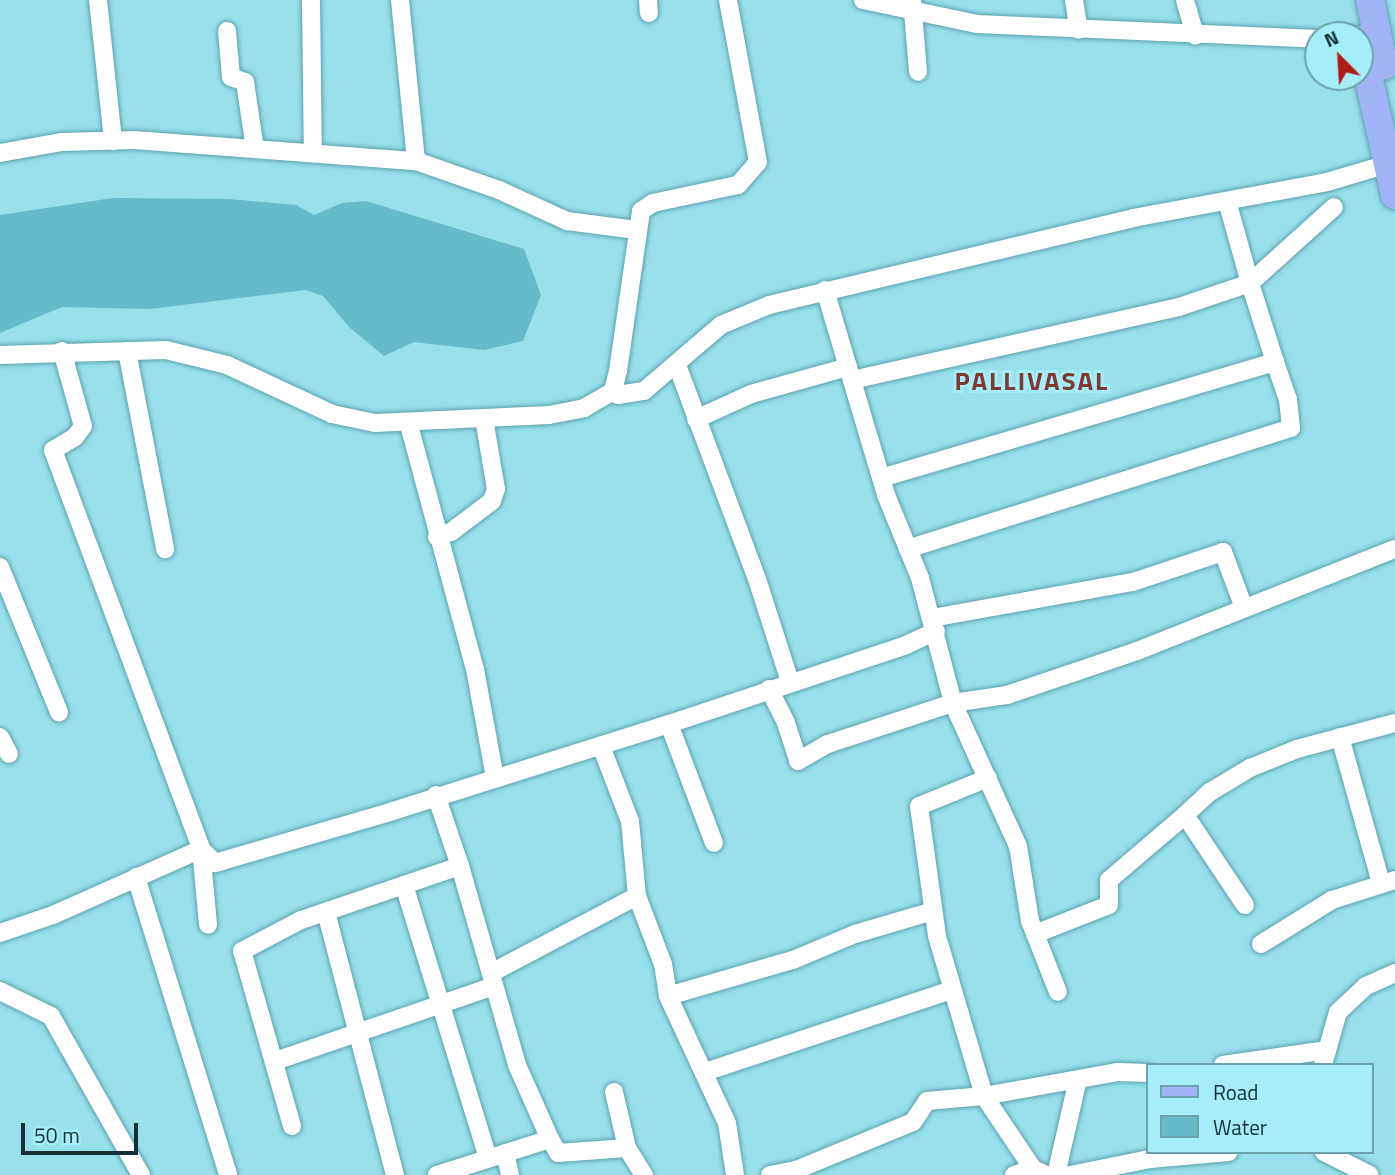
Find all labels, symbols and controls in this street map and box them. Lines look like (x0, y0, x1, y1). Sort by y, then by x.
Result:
north arrow (1304, 21, 1374, 91)
text: N (1319, 22, 1343, 54)
district label: PALLIVASAL (956, 365, 1108, 397)
legend (1146, 1063, 1374, 1154)
text: Road (1213, 1076, 1258, 1108)
scale bar (24, 1108, 142, 1152)
text: Water (1213, 1111, 1267, 1143)
text: 50 m (34, 1119, 80, 1151)

